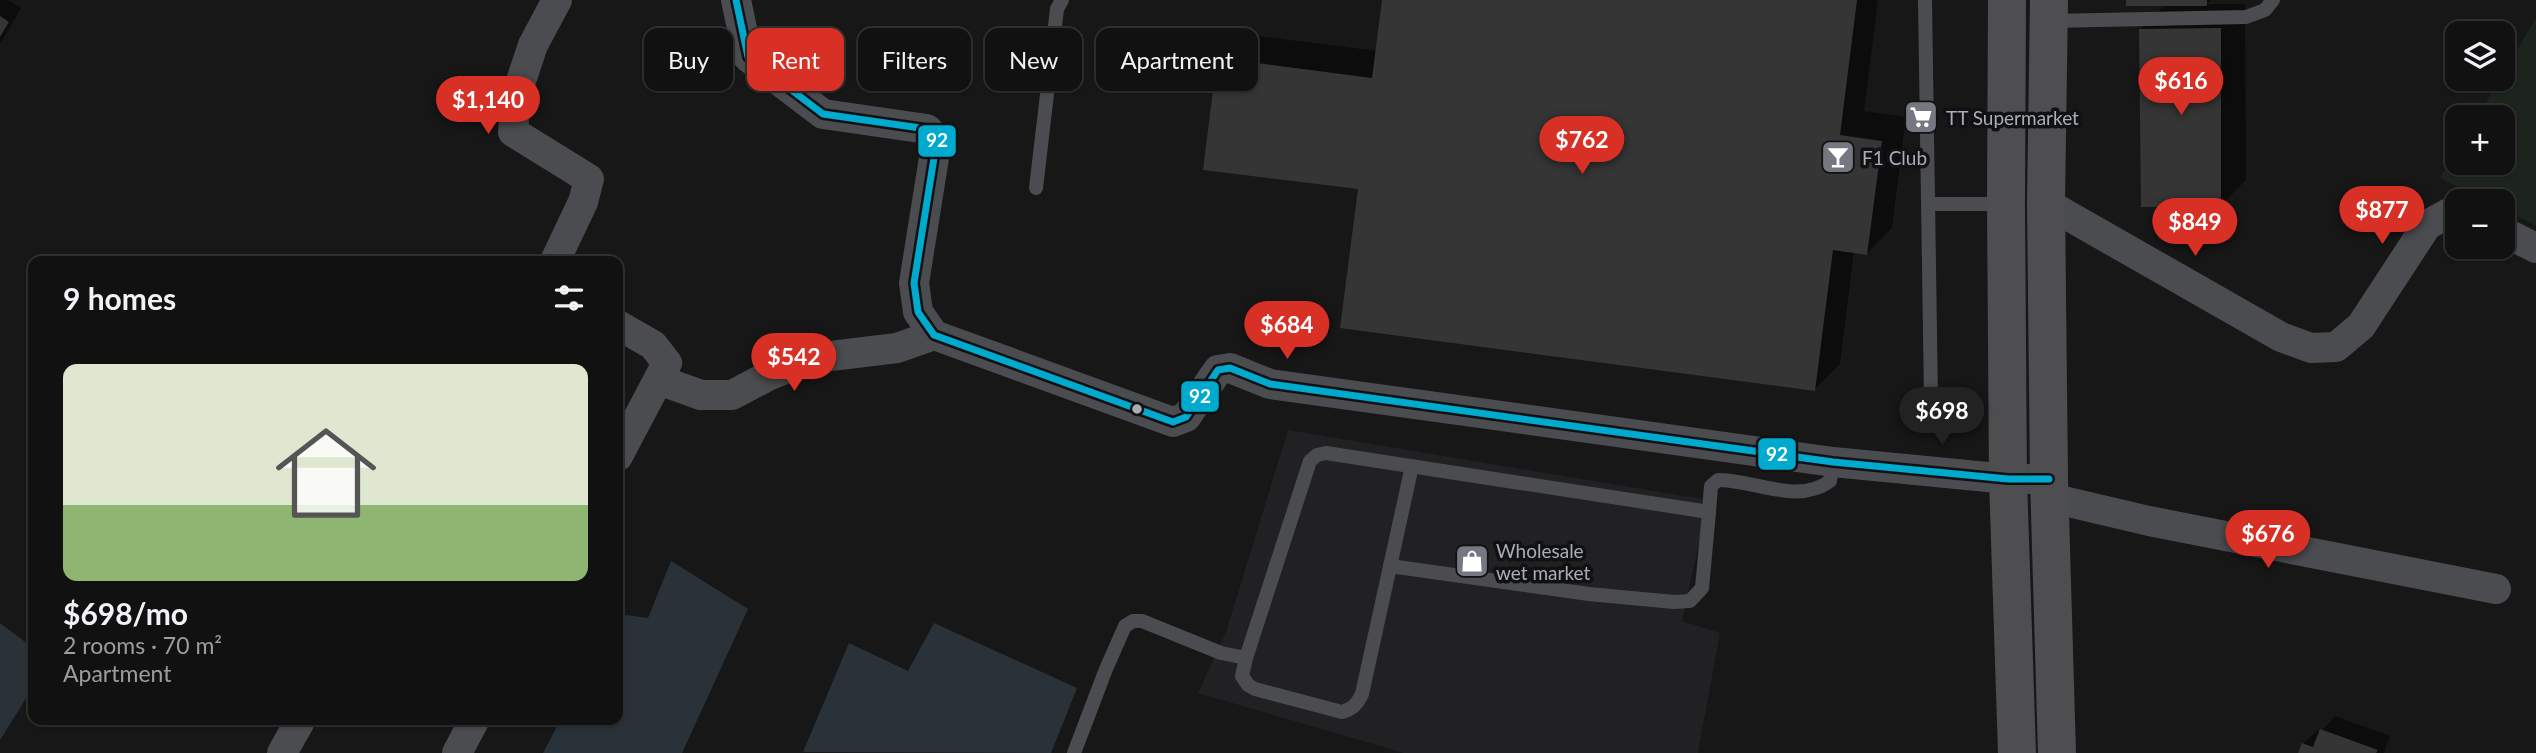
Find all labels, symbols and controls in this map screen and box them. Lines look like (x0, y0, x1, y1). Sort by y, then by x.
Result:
map controls (2445, 21, 2515, 259)
button: layers (2445, 21, 2515, 91)
chip: Buy (644, 28, 733, 91)
chip: Rent (747, 28, 844, 91)
chip: Filters (858, 28, 971, 91)
chip: New (985, 28, 1082, 91)
chip: Apartment (1096, 28, 1258, 91)
pin: $616 (2140, 58, 2222, 117)
text: $616 (2154, 66, 2208, 94)
pin: $1,140 (431, 76, 545, 136)
text: $1,140 (452, 85, 524, 113)
supermarket icon: TT Supermarket (1902, 98, 1940, 136)
button: + (2445, 105, 2515, 175)
place label: TT Supermarket (1946, 106, 2079, 129)
pin: $762 (1541, 116, 1623, 176)
line badge: 92 (917, 124, 957, 158)
text: $762 (1555, 125, 1609, 153)
text: 92 (926, 128, 948, 151)
bar icon: F1 Club (1819, 138, 1857, 176)
place label: F1 Club (1862, 146, 1927, 169)
pin: $877 (2341, 187, 2423, 246)
button: − (2445, 189, 2515, 259)
text: $877 (2355, 195, 2409, 223)
pin: $849 (2154, 198, 2236, 258)
text: $849 (2168, 207, 2222, 235)
icon: filters (550, 279, 588, 317)
text: 9 homes (63, 280, 176, 316)
pin: $684 (1246, 302, 1328, 361)
text: $684 (1260, 310, 1314, 338)
pin: $542 (753, 334, 835, 393)
text: $542 (767, 342, 821, 370)
line badge: 92 (1180, 380, 1220, 413)
text: 92 (1189, 384, 1211, 407)
pin: $698 (1901, 388, 1983, 447)
text: $698 (1915, 396, 1969, 424)
unlabelled marker (1130, 402, 1144, 416)
icon: home (263, 410, 389, 536)
line badge: 92 (1757, 437, 1797, 471)
text: 92 (1766, 442, 1788, 465)
pin: $676 (2227, 510, 2309, 570)
text: $676 (2241, 519, 2295, 547)
place label: Wholesale wet market (1496, 539, 1590, 584)
shop icon: Wholesale wet market (1453, 542, 1491, 580)
text: $698/mo (63, 595, 188, 631)
text: 2 rooms · 70 m² (63, 631, 222, 659)
text: Apartment (63, 659, 171, 687)

